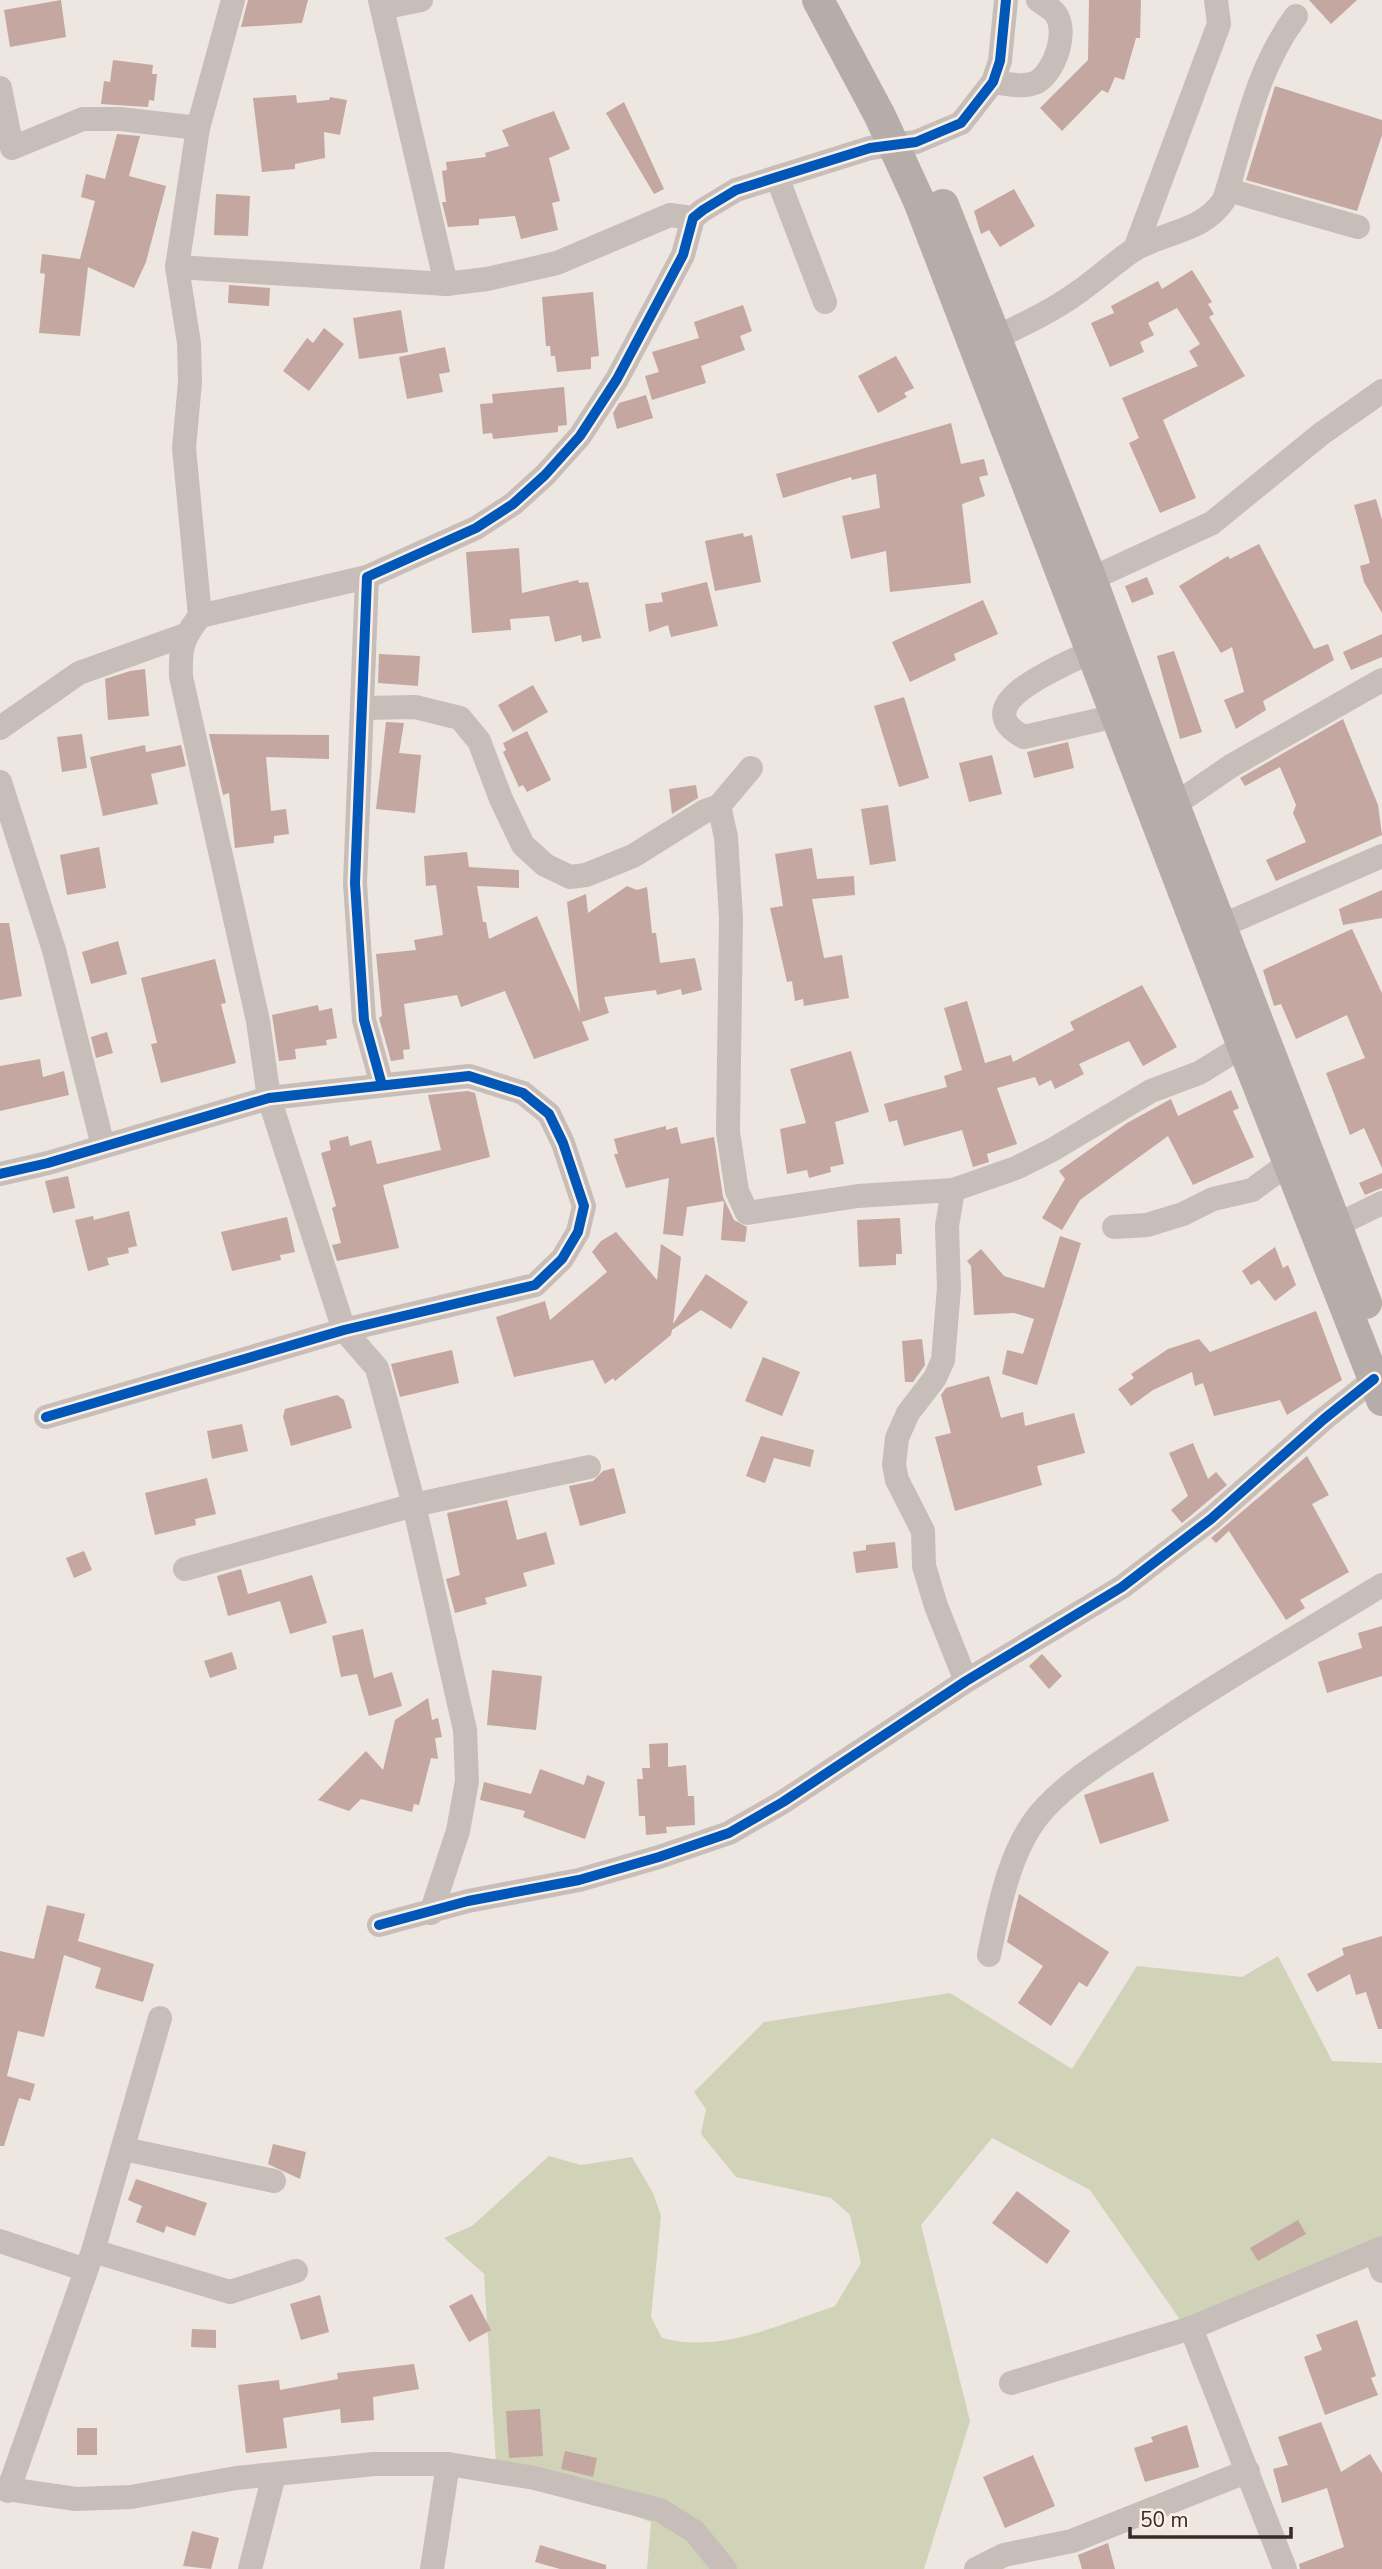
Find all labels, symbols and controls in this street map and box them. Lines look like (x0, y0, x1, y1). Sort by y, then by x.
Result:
scale bar (1130, 2496, 1291, 2540)
text: 50 m (1140, 2506, 1189, 2534)

